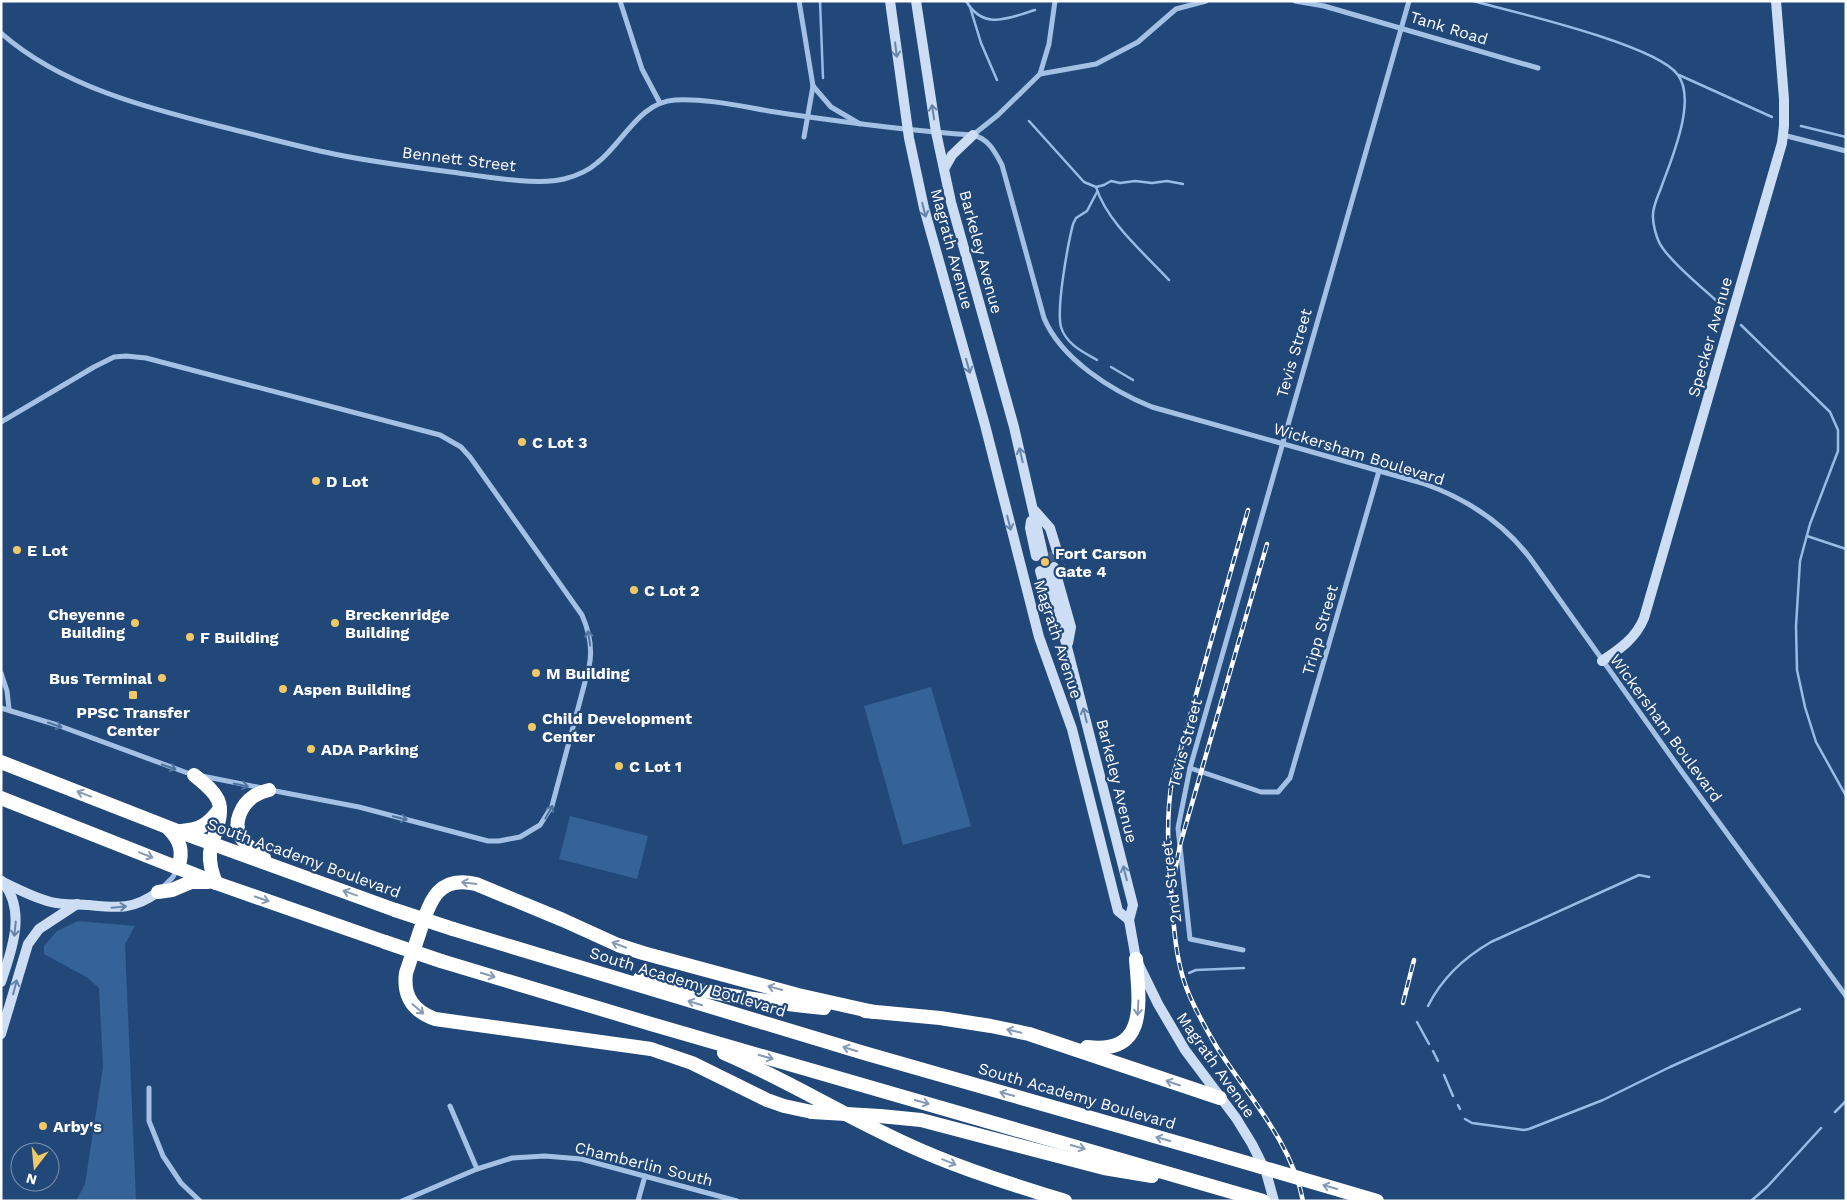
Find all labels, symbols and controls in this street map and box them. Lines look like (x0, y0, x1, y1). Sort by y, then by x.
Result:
street label: Tank Road (1408, 7, 1490, 49)
one-way arrow (891, 41, 901, 57)
one-way arrow (928, 104, 938, 120)
street label: Bennett Street (401, 143, 517, 175)
street label: Magrath Avenue (927, 187, 977, 311)
street label: Barkeley Avenue (955, 188, 1007, 316)
one-way arrow (920, 201, 930, 217)
street label: Specker Avenue (1684, 275, 1736, 399)
street label: Tevis Street (1272, 306, 1316, 400)
one-way arrow (964, 358, 974, 374)
street label: Wickersham Boulevard (1271, 419, 1447, 489)
place label: C Lot 3 (532, 433, 588, 452)
marker: C Lot 3 (516, 436, 528, 448)
one-way arrow (1016, 448, 1025, 464)
place label: D Lot (326, 472, 368, 491)
marker: D Lot (310, 475, 322, 487)
one-way arrow (1005, 515, 1014, 531)
place label: E Lot (27, 541, 68, 560)
marker: E Lot (11, 544, 23, 556)
place label: Fort Carson Gate 4 (1055, 544, 1147, 581)
marker: Fort Carson Gate 4 (1039, 556, 1051, 568)
street label: Magrath Avenue (1030, 577, 1086, 701)
place label: C Lot 2 (644, 581, 700, 600)
street label: Tripp Street (1298, 582, 1342, 677)
marker: C Lot 2 (628, 584, 640, 596)
place label: Cheyenne Building (48, 605, 125, 642)
place label: Breckenridge Building (345, 605, 450, 642)
marker: Cheyenne Building (129, 617, 141, 629)
marker: Breckenridge Building (329, 617, 341, 629)
place label: F Building (200, 628, 279, 647)
one-way arrow (584, 630, 594, 646)
marker: F Building (184, 631, 196, 643)
street label: Wickersham Boulevard (1606, 650, 1726, 806)
place label: M Building (546, 664, 629, 683)
marker: M Building (530, 667, 542, 679)
place label: Bus Terminal (49, 669, 153, 688)
marker: Bus Terminal (156, 672, 168, 684)
place label: Aspen Building (293, 680, 410, 699)
marker: Aspen Building (277, 683, 289, 695)
marker: PPSC Transfer Center (127, 689, 139, 701)
street label: Tevis Street (1164, 696, 1206, 790)
place label: PPSC Transfer Center (76, 703, 190, 740)
one-way arrow (1079, 708, 1089, 724)
place label: Child Development Center (542, 709, 692, 746)
street label: Barkeley Avenue (1092, 717, 1142, 845)
one-way arrow (47, 720, 63, 730)
marker: Child Development Center (526, 721, 538, 733)
place label: ADA Parking (321, 740, 418, 759)
marker: ADA Parking (305, 743, 317, 755)
place label: C Lot 1 (629, 757, 682, 776)
marker: C Lot 1 (613, 760, 625, 772)
one-way arrow (161, 763, 177, 772)
one-way arrow (233, 780, 249, 790)
one-way arrow (76, 788, 91, 797)
one-way arrow (544, 804, 554, 819)
street label: South Academy Boulevard (205, 814, 403, 902)
one-way arrow (392, 814, 408, 823)
street label: 2nd Street (1156, 839, 1185, 924)
one-way arrow (137, 851, 153, 860)
one-way arrow (1120, 865, 1129, 881)
one-way arrow (461, 878, 477, 888)
one-way arrow (342, 888, 358, 897)
one-way arrow (254, 895, 269, 904)
one-way arrow (111, 902, 127, 912)
one-way arrow (10, 921, 20, 937)
one-way arrow (611, 939, 626, 948)
street label: South Academy Boulevard (587, 943, 789, 1021)
one-way arrow (480, 970, 496, 980)
one-way arrow (10, 979, 20, 995)
one-way arrow (767, 983, 783, 993)
one-way arrow (687, 997, 703, 1007)
one-way arrow (1134, 1000, 1143, 1016)
one-way arrow (412, 1003, 425, 1015)
street label: Magrath Avenue (1173, 1009, 1259, 1121)
one-way arrow (1006, 1026, 1022, 1035)
one-way arrow (843, 1044, 859, 1054)
one-way arrow (757, 1053, 773, 1062)
street label: South Academy Boulevard (976, 1059, 1178, 1133)
one-way arrow (1166, 1077, 1182, 1087)
one-way arrow (999, 1089, 1015, 1098)
one-way arrow (913, 1097, 929, 1107)
place label: Arby's (53, 1117, 102, 1136)
marker: Arby's (37, 1120, 49, 1132)
one-way arrow (1155, 1133, 1171, 1143)
street label: Chamberlin South (573, 1138, 715, 1190)
north arrow (10, 1142, 60, 1192)
one-way arrow (1069, 1142, 1085, 1152)
one-way arrow (941, 1158, 957, 1167)
text: N (24, 1170, 39, 1189)
one-way arrow (1322, 1182, 1338, 1192)

